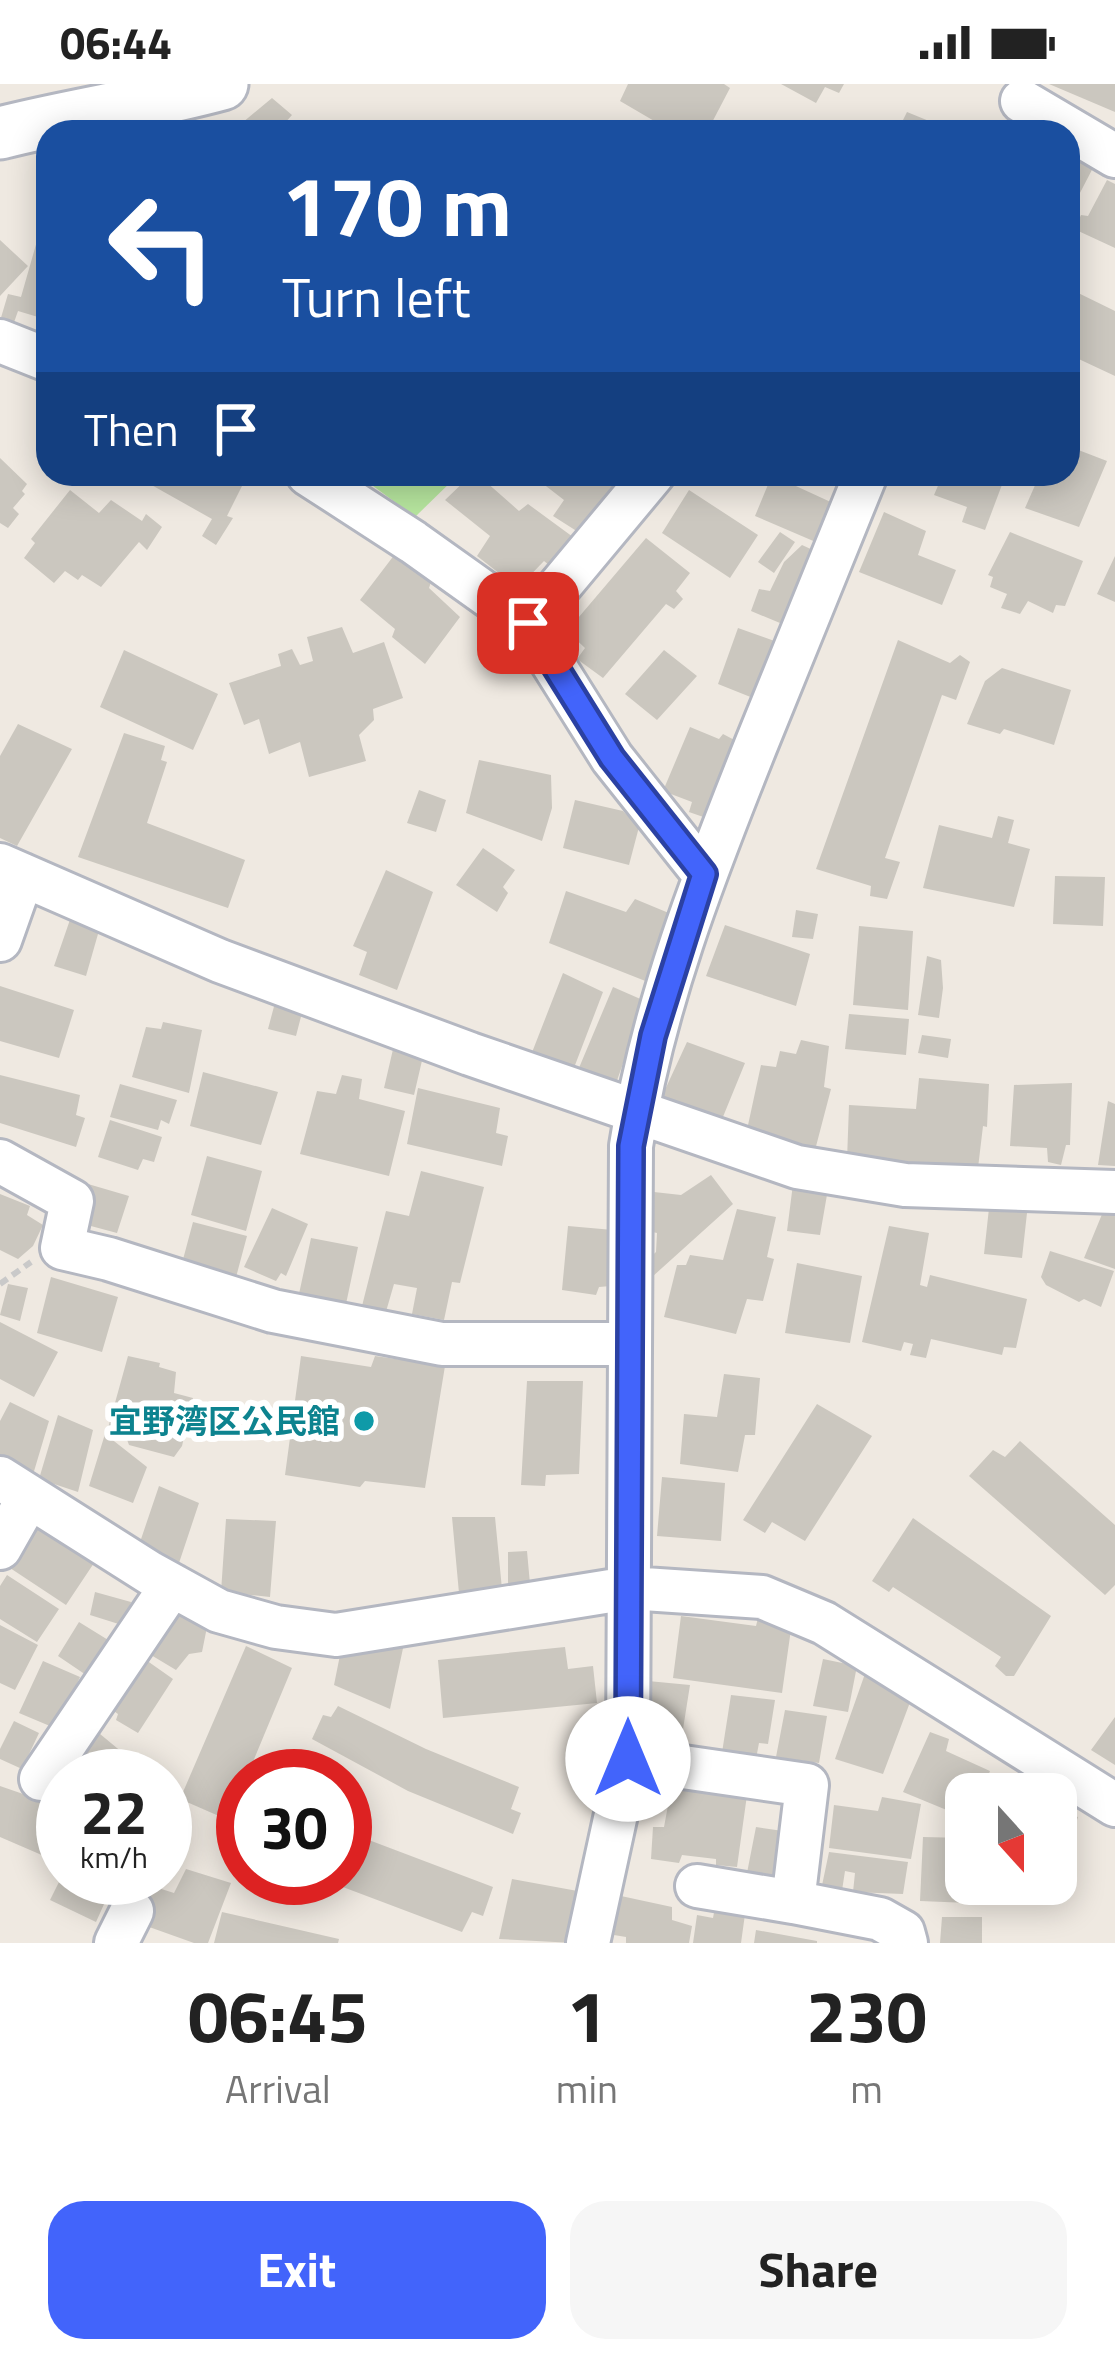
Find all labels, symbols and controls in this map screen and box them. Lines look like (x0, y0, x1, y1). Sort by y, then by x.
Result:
text: 06:44 (60, 8, 172, 76)
text: 170 m (282, 141, 512, 269)
icon: left (84, 168, 240, 324)
text: Turn left (282, 256, 471, 338)
text: Then (84, 395, 179, 463)
icon: arrive (203, 396, 269, 462)
pin (477, 572, 579, 674)
icon: arrive (495, 590, 561, 656)
place label: 宜野湾区公民館 (109, 1396, 340, 1446)
marker: 宜野湾区公民館 (351, 1408, 377, 1434)
position arrow (565, 1696, 691, 1822)
speed limit sign: 30 (216, 1749, 372, 1905)
text: 22 (80, 1766, 148, 1857)
north arrow (945, 1773, 1077, 1905)
map controls (945, 1773, 1077, 1905)
text: km/h (80, 1834, 148, 1880)
text: 06:45 (188, 1960, 368, 2070)
text: 1 (567, 1960, 607, 2070)
text: 230 (806, 1960, 927, 2070)
text: Arrival (225, 2059, 331, 2118)
text: min (556, 2059, 618, 2118)
text: m (850, 2059, 883, 2118)
button: Exit (48, 2201, 546, 2339)
button: Share (570, 2201, 1067, 2339)

